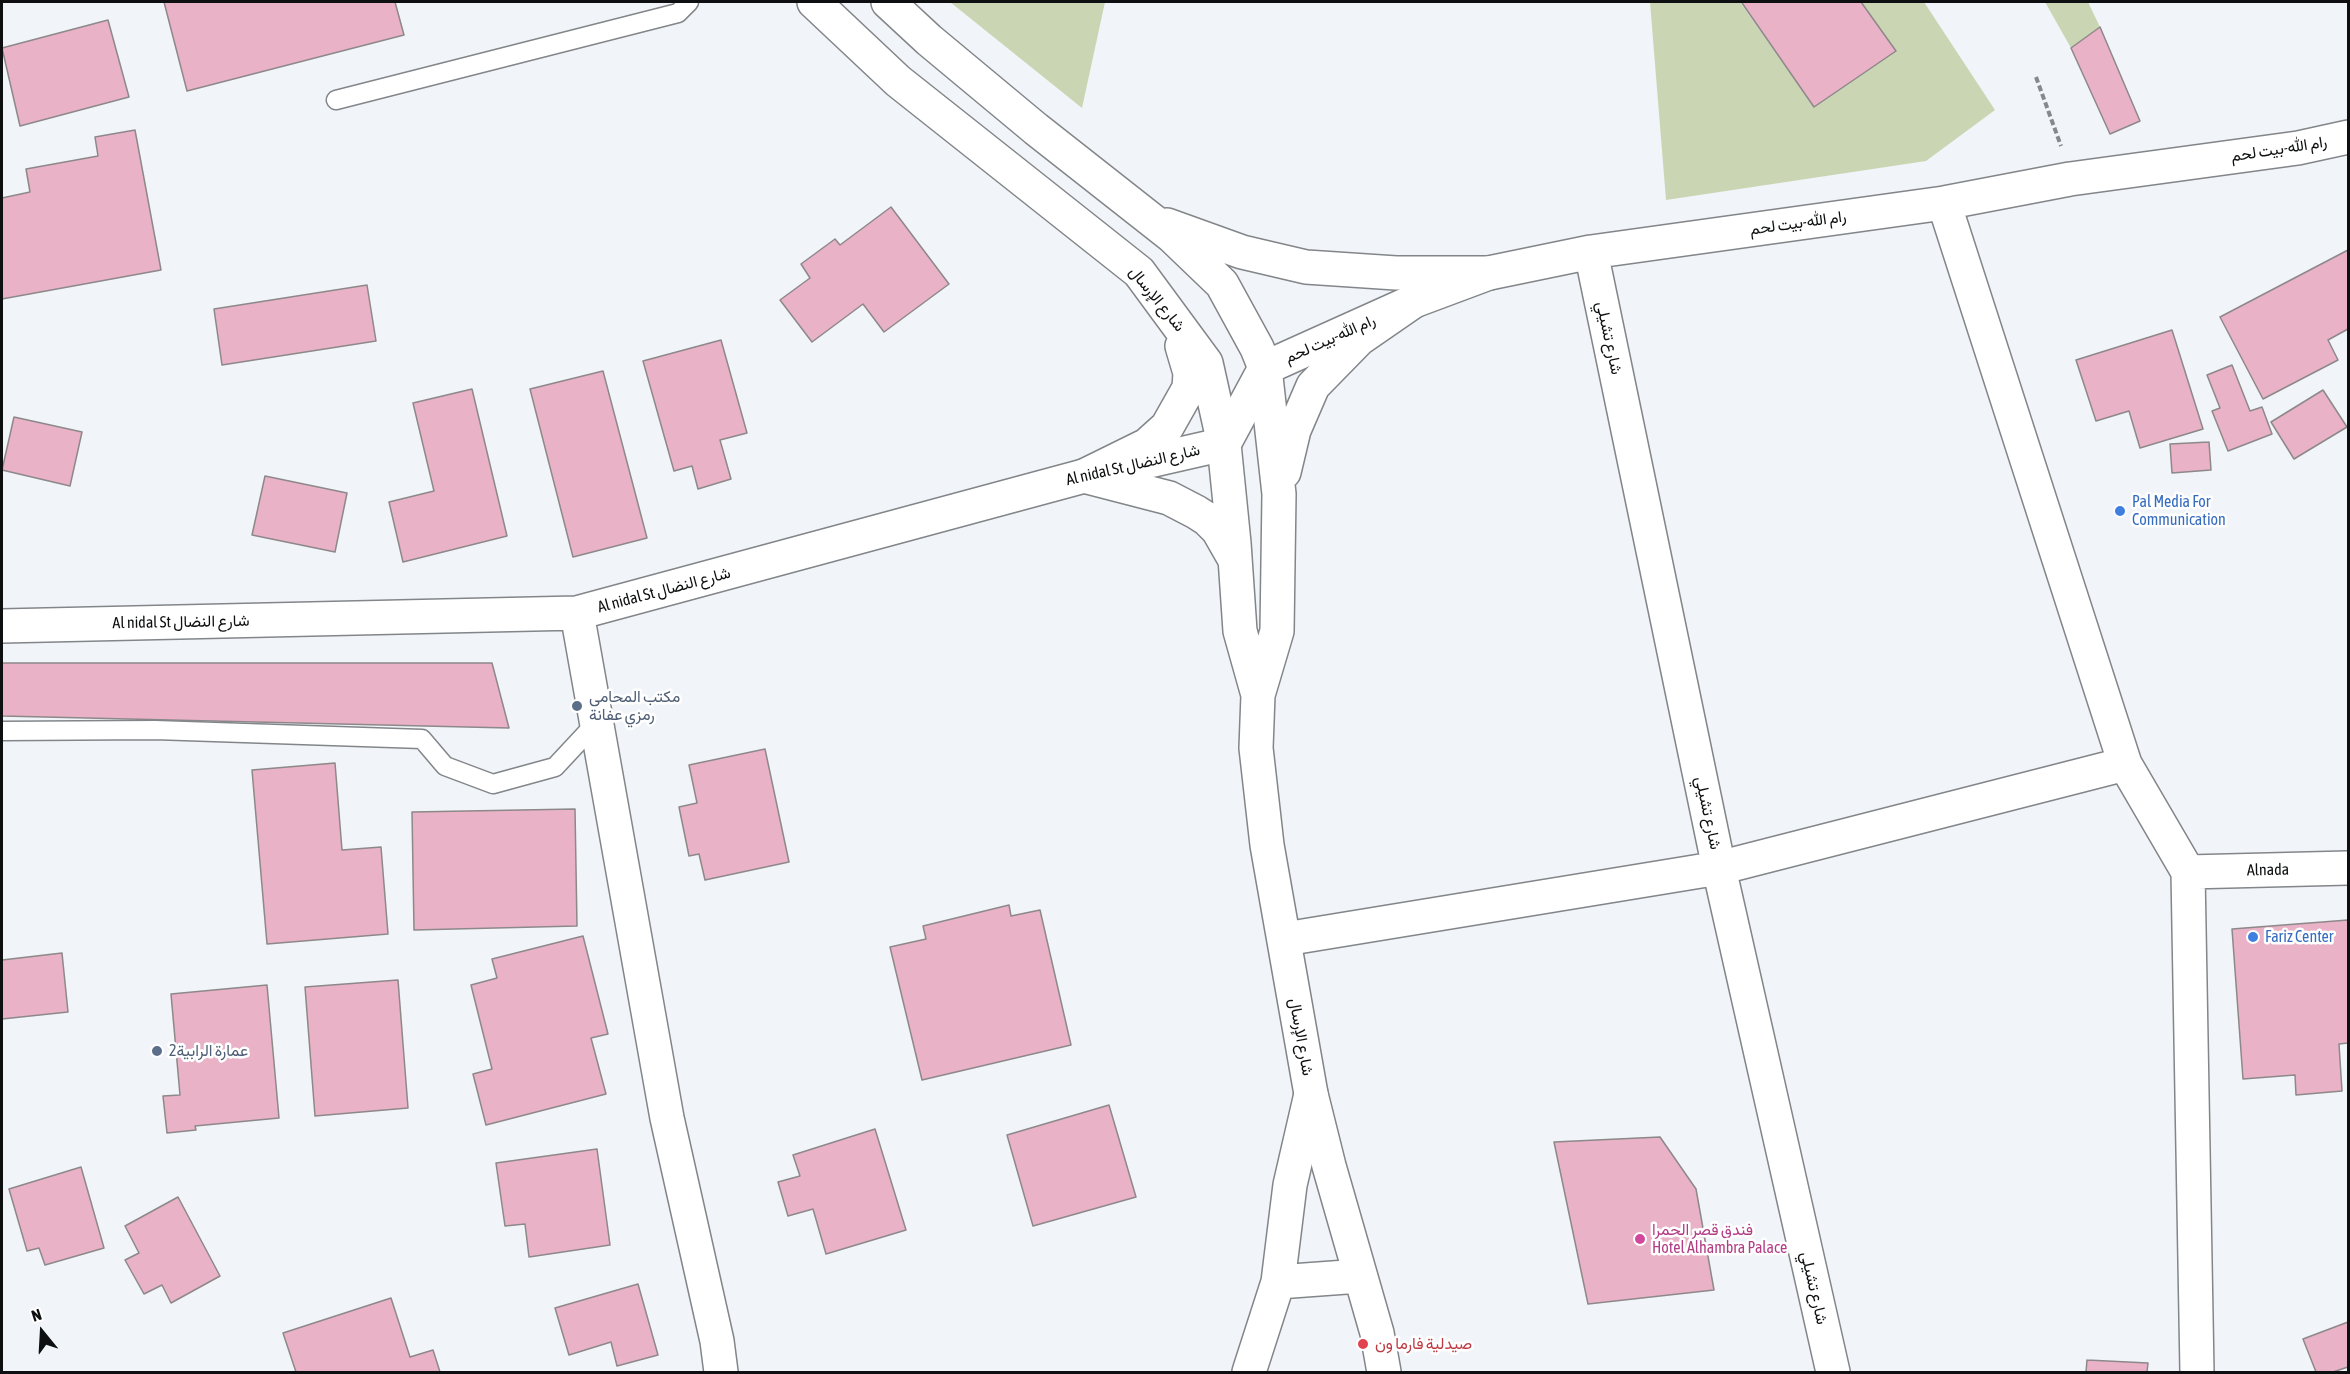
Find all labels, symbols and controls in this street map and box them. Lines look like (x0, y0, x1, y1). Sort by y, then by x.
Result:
street label: رام الله-بيت لحم (2230, 132, 2328, 166)
street label: رام الله-بيت لحم (1749, 207, 1847, 239)
street label: شارع الإرسال (1125, 262, 1189, 336)
street label: شارع تشيلي (1592, 300, 1626, 376)
street label: رام الله-بيت لحم (1282, 310, 1378, 368)
street label: Al nidal St شارع النضال (1064, 440, 1202, 490)
place label: Pal Media For Communication (2132, 492, 2226, 530)
marker: Pal Media For Communication (2113, 504, 2127, 518)
street label: Al nidal St شارع النضال (595, 563, 733, 617)
street label: Al nidal St شارع النضال (112, 611, 250, 633)
place label: مكتب المحامي رمزي عفانة (589, 687, 680, 725)
marker: مكتب المحامي رمزي عفانة (570, 699, 584, 713)
street label: شارع تشيلي (1691, 775, 1725, 851)
street label: Alnada (2247, 860, 2289, 880)
place label: Fariz Center (2265, 927, 2334, 947)
marker: Fariz Center (2246, 930, 2260, 944)
street label: شارع الإرسال (1285, 997, 1317, 1077)
place label: عمارة الرابية2 (169, 1041, 248, 1061)
marker: عمارة الرابية2 (150, 1044, 164, 1058)
place label: فندق قصر الحمرا Hotel Alhambra Palace (1652, 1220, 1787, 1258)
marker: فندق قصر الحمرا Hotel Alhambra Palace (1633, 1232, 1647, 1246)
street label: شارع تشيلي (1796, 1250, 1832, 1326)
north arrow (12, 1302, 72, 1362)
text: N (29, 1305, 44, 1325)
place label: صيدلية فارما ون (1375, 1334, 1472, 1354)
marker: صيدلية فارما ون (1356, 1337, 1370, 1351)

